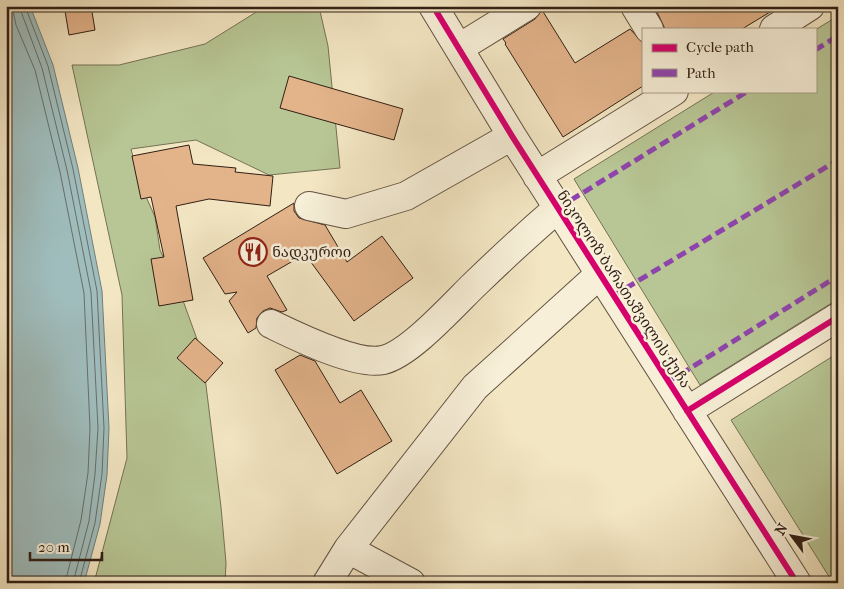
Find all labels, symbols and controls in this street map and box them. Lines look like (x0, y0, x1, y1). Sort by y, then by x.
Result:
legend (642, 28, 816, 92)
text: Cycle path (686, 38, 754, 56)
text: Path (686, 64, 716, 82)
street label: ნიკოლოზ ბარათაშვილის ქუჩა (553, 187, 695, 391)
restaurant icon: ნადკუროი (238, 237, 268, 267)
place label: ნადკუროი (272, 243, 351, 261)
north arrow (766, 512, 816, 562)
text: N (771, 520, 792, 538)
scale bar (30, 529, 102, 561)
text: 20 m (38, 538, 70, 556)

